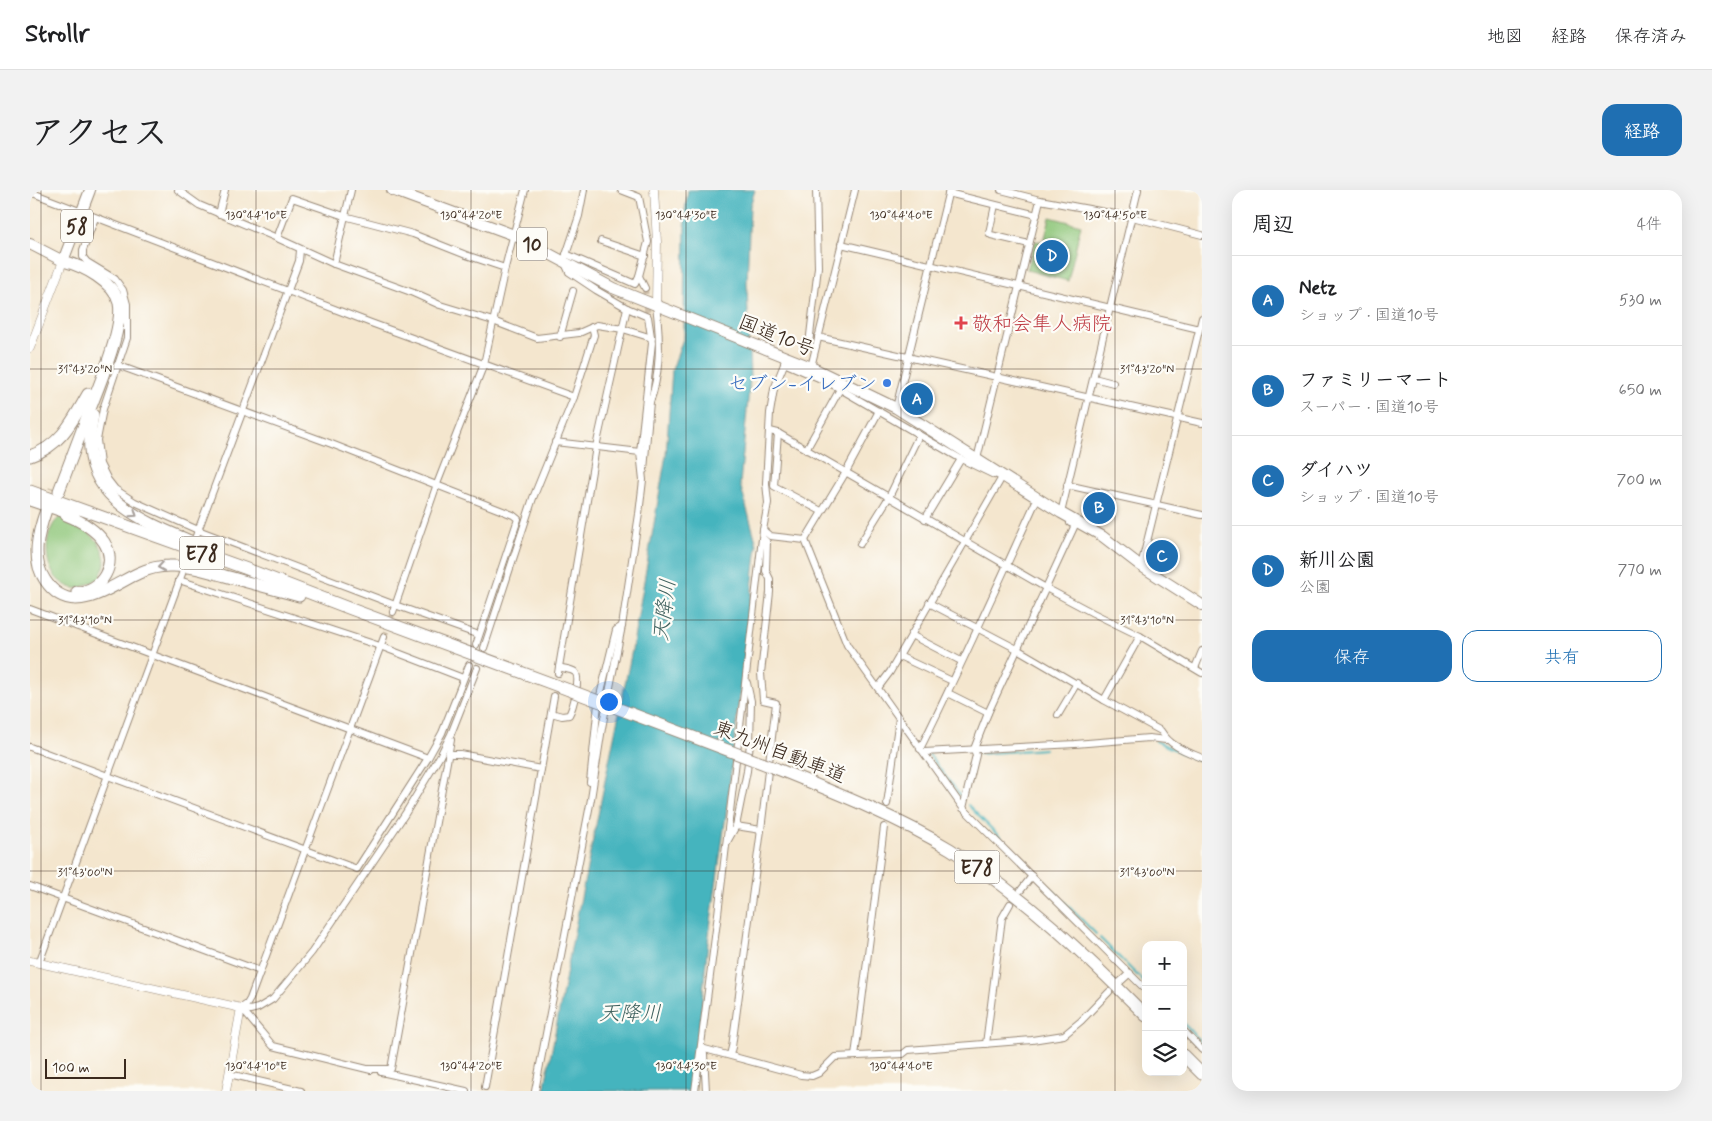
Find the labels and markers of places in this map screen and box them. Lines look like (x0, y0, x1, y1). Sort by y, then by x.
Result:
pin: D (1036, 237, 1068, 275)
place label: 敬和会隼人病院 (972, 311, 1112, 338)
marker: 敬和会隼人病院 (954, 316, 968, 330)
place label: セブン-イレブン (728, 371, 877, 398)
marker: セブン-イレブン (881, 377, 893, 389)
pin: A (901, 380, 933, 418)
pin: B (1083, 489, 1115, 527)
pin: C (1146, 537, 1178, 575)

